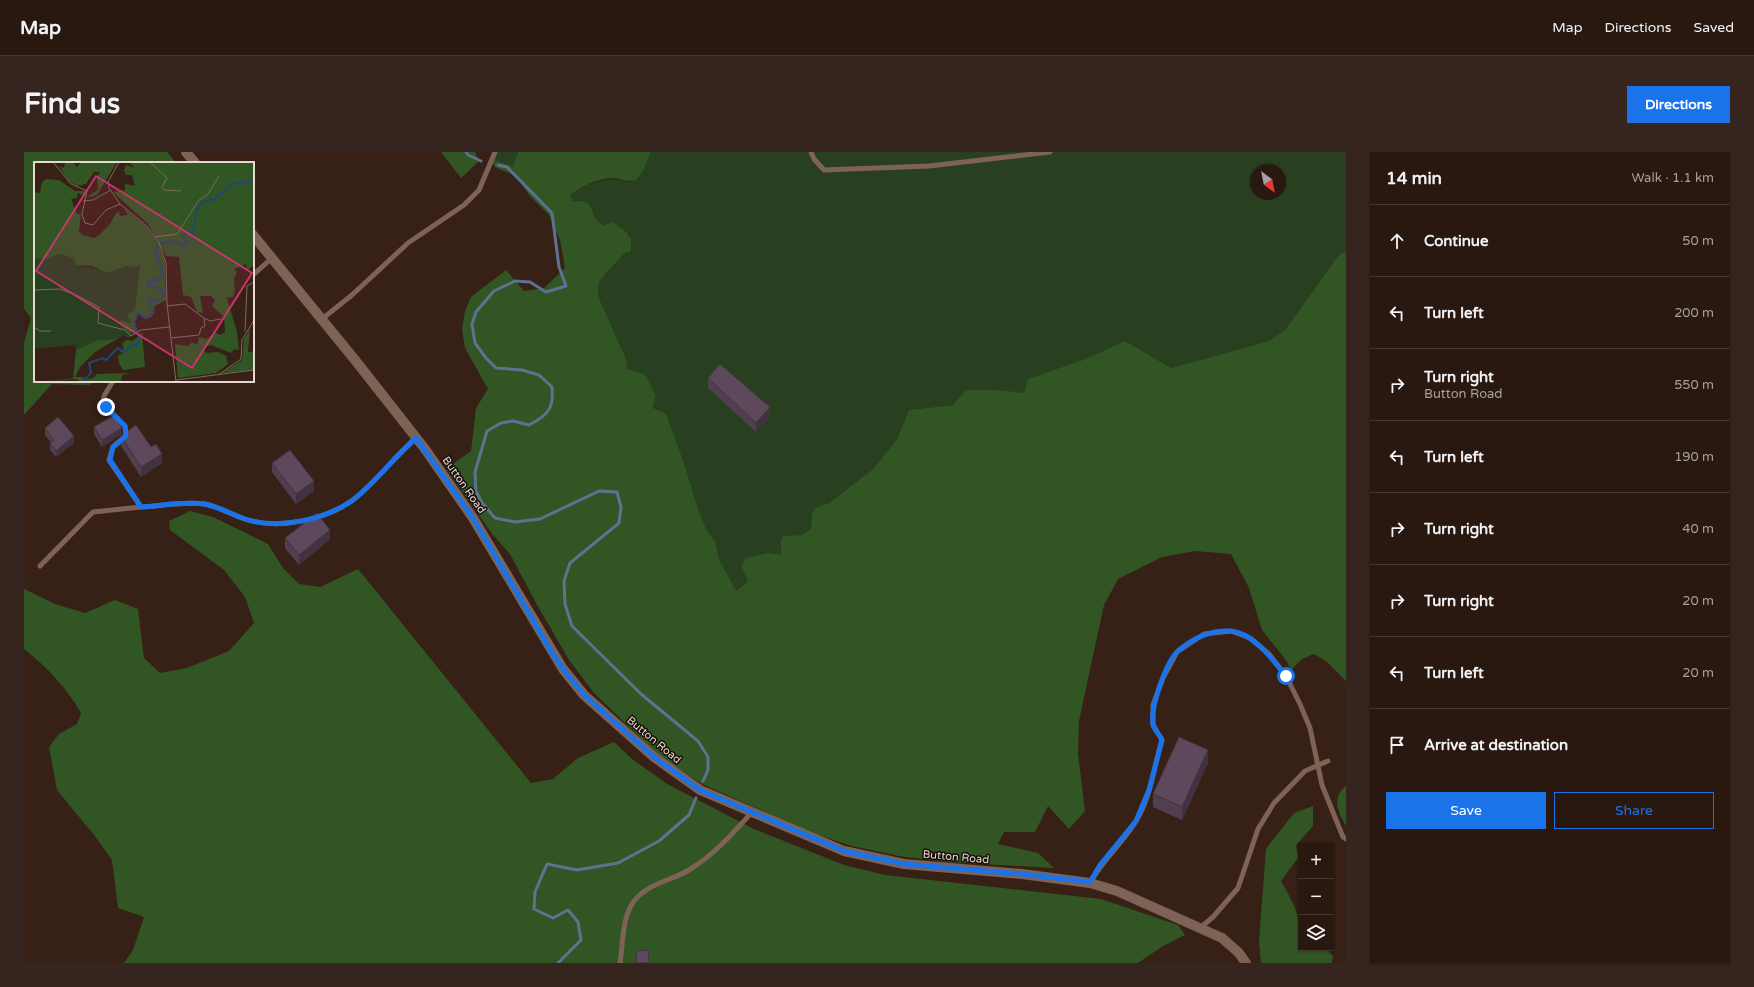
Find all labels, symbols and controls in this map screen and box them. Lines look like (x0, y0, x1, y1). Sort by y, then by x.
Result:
text: Map (20, 17, 61, 39)
text: Map (1552, 19, 1583, 36)
text: Directions (1605, 19, 1672, 36)
text: Saved (1694, 19, 1734, 36)
button: Directions (1627, 86, 1730, 123)
text: Find us (24, 87, 120, 121)
inset map (34, 162, 254, 382)
north arrow (1250, 164, 1286, 200)
text: 14 min (1386, 168, 1442, 189)
text: Walk · 1.1 km (1632, 170, 1714, 186)
icon: ahead (1386, 230, 1408, 252)
text: Continue (1424, 232, 1488, 250)
text: 50 m (1682, 233, 1714, 249)
icon: left (1386, 302, 1408, 324)
text: Turn left (1424, 304, 1484, 322)
text: 200 m (1674, 305, 1714, 321)
text: Turn right (1424, 368, 1494, 386)
icon: right (1386, 374, 1408, 396)
text: 550 m (1674, 377, 1714, 393)
text: Button Road (1424, 386, 1503, 402)
route end (97, 398, 115, 416)
icon: left (1386, 446, 1408, 468)
text: Turn left (1424, 448, 1484, 466)
text: 190 m (1674, 449, 1714, 465)
street label: Button Road (440, 454, 488, 516)
icon: right (1386, 518, 1408, 540)
text: Turn right (1424, 520, 1494, 538)
text: 40 m (1682, 521, 1714, 537)
icon: right (1386, 590, 1408, 612)
text: Turn right (1424, 592, 1494, 610)
text: 20 m (1682, 593, 1714, 609)
icon: left (1386, 662, 1408, 684)
text: Turn left (1424, 664, 1484, 682)
text: 20 m (1682, 665, 1714, 681)
route start (1277, 667, 1295, 685)
street label: Button Road (624, 714, 684, 766)
icon: arrive (1386, 734, 1408, 756)
text: Arrive at destination (1424, 736, 1568, 754)
button: Save (1386, 792, 1546, 829)
button: Share (1554, 792, 1714, 829)
map controls (1298, 843, 1334, 951)
button: + (1298, 843, 1334, 879)
street label: Button Road (922, 848, 990, 866)
button: − (1298, 879, 1334, 915)
button: layers (1298, 915, 1334, 951)

